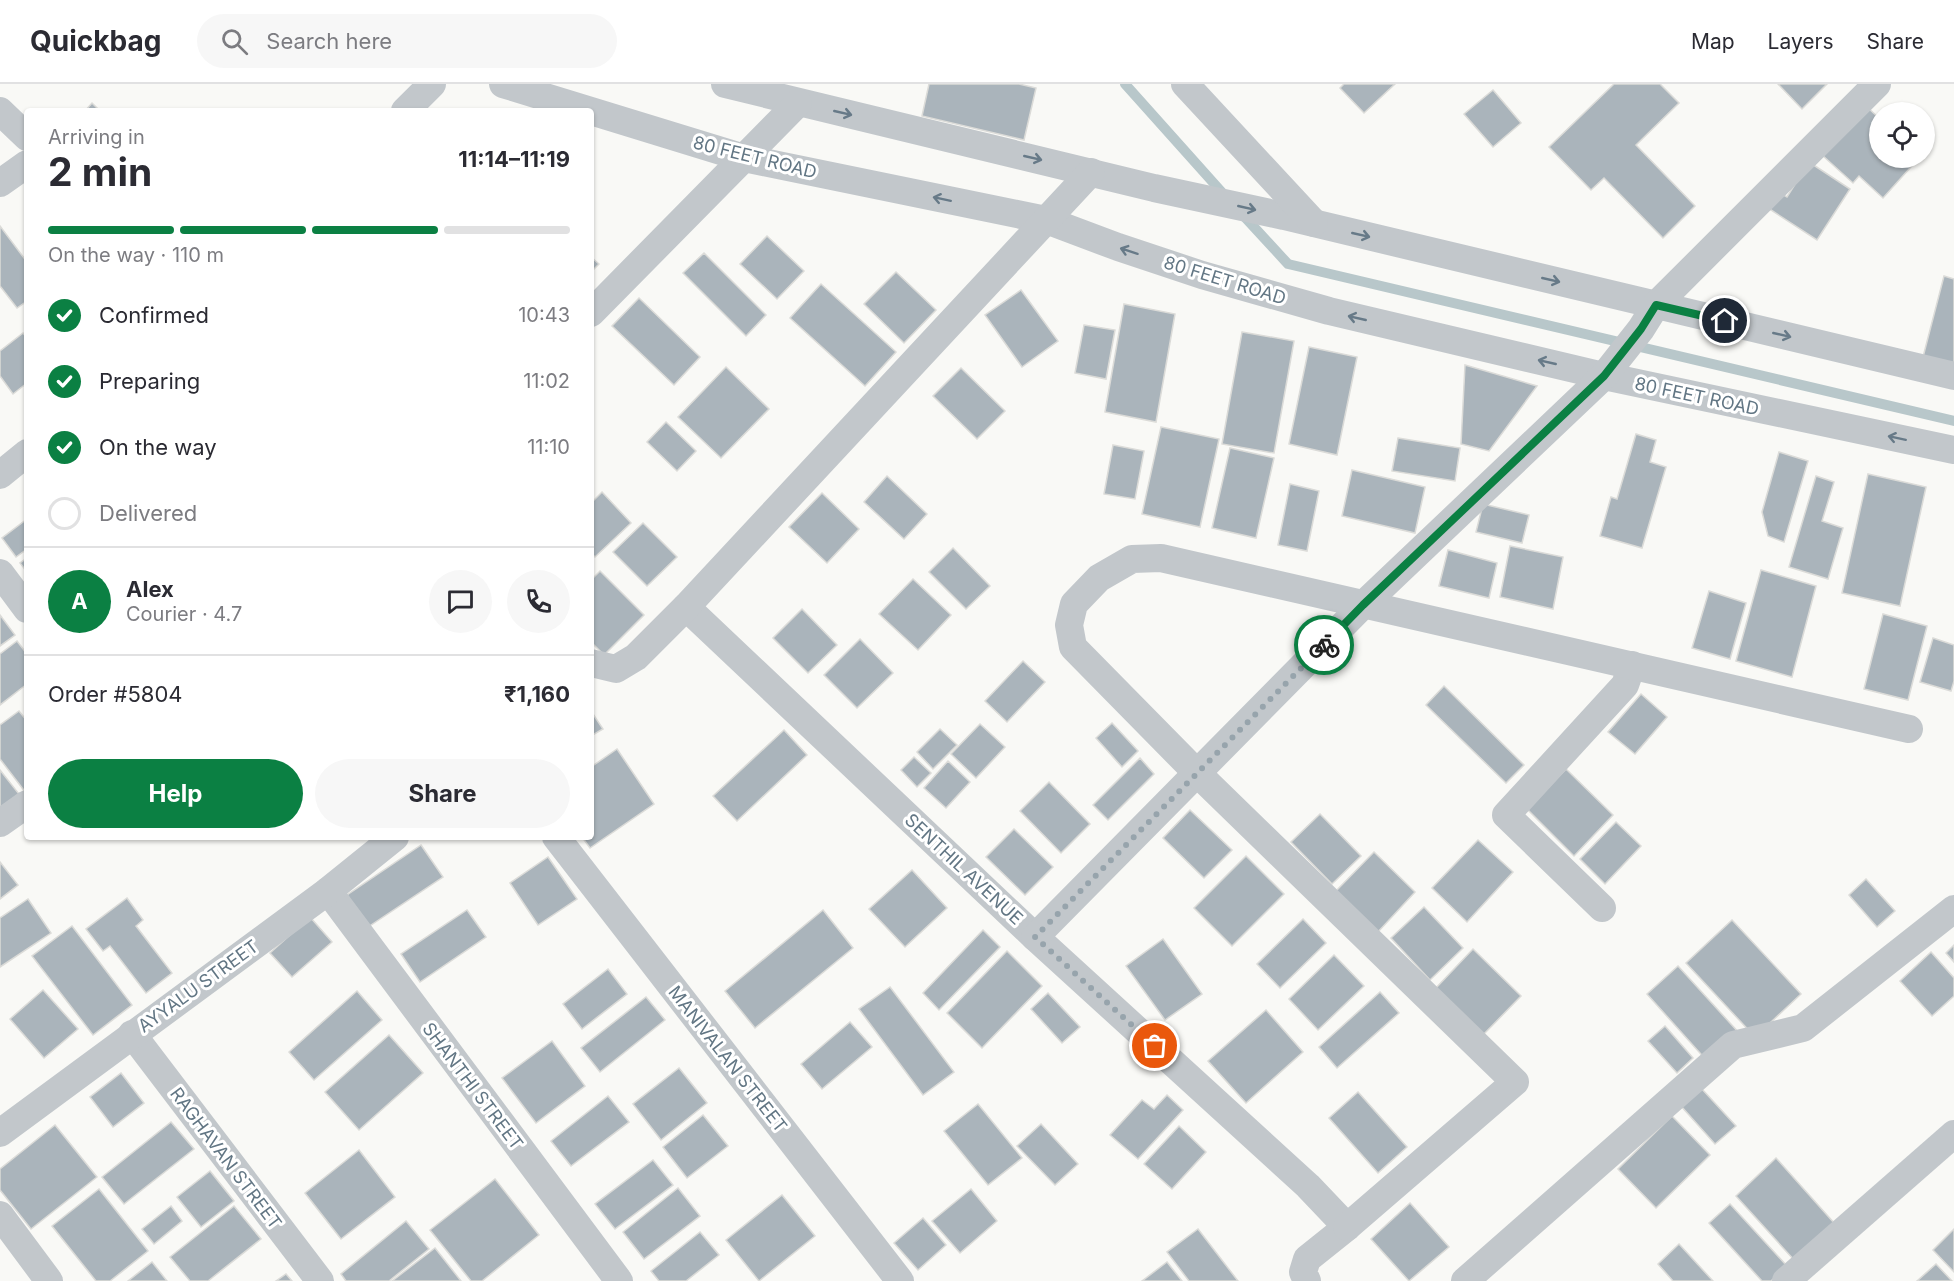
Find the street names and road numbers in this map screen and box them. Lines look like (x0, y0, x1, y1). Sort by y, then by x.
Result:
street label: 80 FEET ROAD (691, 131, 819, 183)
street label: 80 FEET ROAD (1161, 251, 1289, 309)
street label: 80 FEET ROAD (1633, 373, 1761, 419)
street label: SENTHIL AVENUE (901, 809, 1027, 929)
street label: AYYALU STREET (134, 935, 262, 1037)
street label: MANIVALAN STREET (664, 982, 792, 1136)
street label: SHANTHI STREET (418, 1018, 528, 1154)
street label: RAGHAVAN STREET (166, 1083, 286, 1233)

